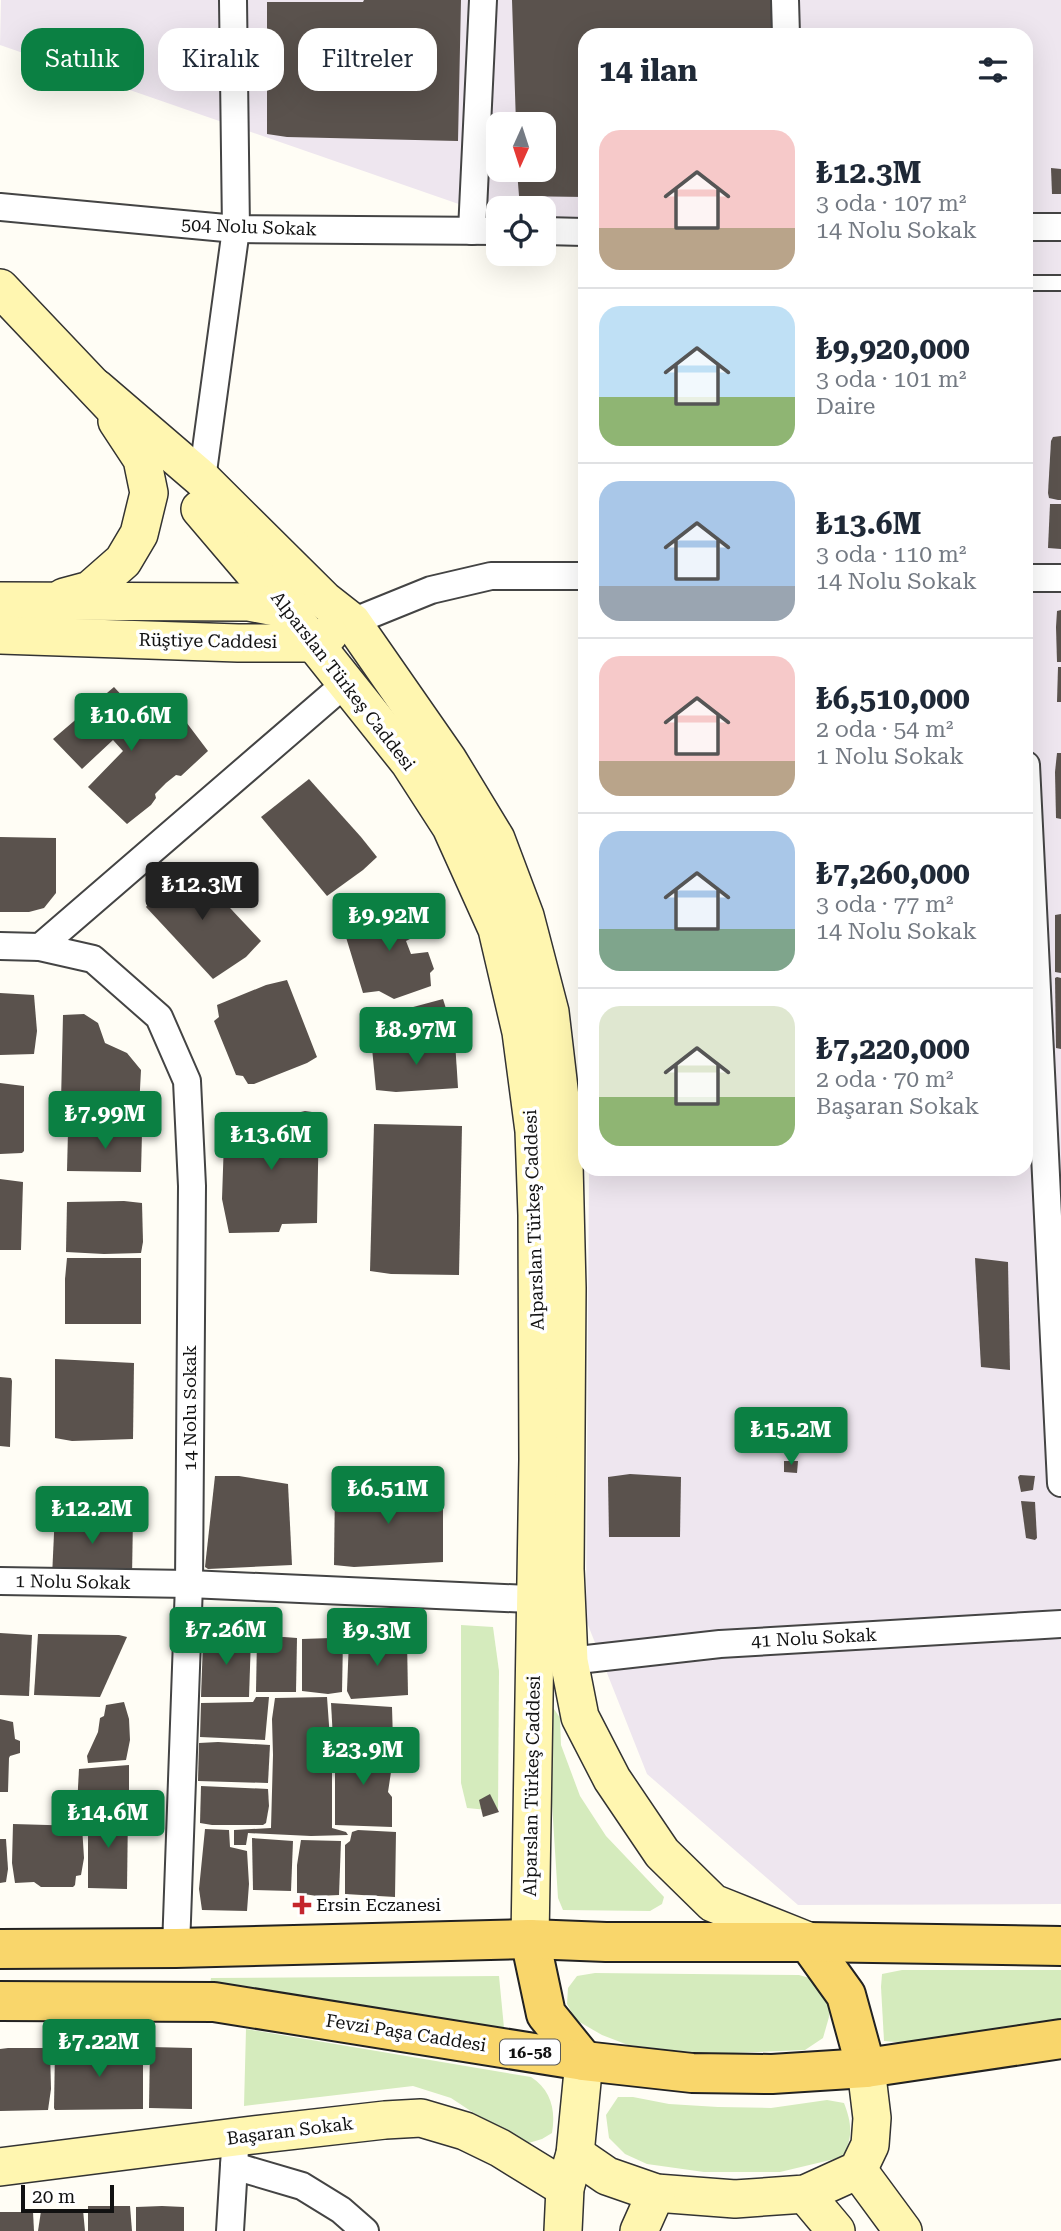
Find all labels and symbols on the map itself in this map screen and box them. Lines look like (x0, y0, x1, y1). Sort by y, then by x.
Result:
north arrow (486, 112, 556, 182)
street label: 504 Nolu Sokak (181, 214, 317, 239)
street label: Alparslan Türkeş Caddesi (267, 587, 420, 775)
street label: Rüştiye Caddesi (138, 629, 278, 652)
pin: ₺10.6M (74, 694, 188, 753)
pin: ₺12.3M (145, 862, 259, 922)
pin: ₺9.92M (332, 894, 446, 953)
pin: ₺8.97M (359, 1007, 473, 1067)
pin: ₺7.99M (48, 1092, 162, 1151)
street label: Alparslan Türkeş Caddesi (519, 1109, 548, 1331)
pin: ₺13.6M (214, 1112, 328, 1172)
street label: 14 Nolu Sokak (179, 1345, 200, 1471)
pin: ₺15.2M (734, 1408, 848, 1467)
pin: ₺6.51M (331, 1466, 445, 1526)
pin: ₺12.2M (35, 1486, 149, 1546)
street label: 1 Nolu Sokak (15, 1570, 131, 1593)
pin: ₺7.26M (169, 1608, 283, 1667)
pin: ₺9.3M (328, 1608, 426, 1668)
street label: 41 Nolu Sokak (751, 1624, 877, 1651)
street label: Alparslan Türkeş Caddesi (519, 1675, 544, 1897)
pin: ₺23.9M (306, 1728, 420, 1787)
pin: ₺14.6M (51, 1790, 165, 1850)
place label: Ersin Eczanesi (316, 1894, 441, 1915)
marker: Ersin Eczanesi (294, 1897, 310, 1913)
street label: Fevzi Paşa Caddesi (324, 2009, 488, 2056)
pin: ₺7.22M (42, 2020, 156, 2079)
road number: 16-58 (500, 2040, 560, 2064)
street label: Başaran Sokak (225, 2112, 355, 2149)
scale bar (21, 2182, 114, 2214)

